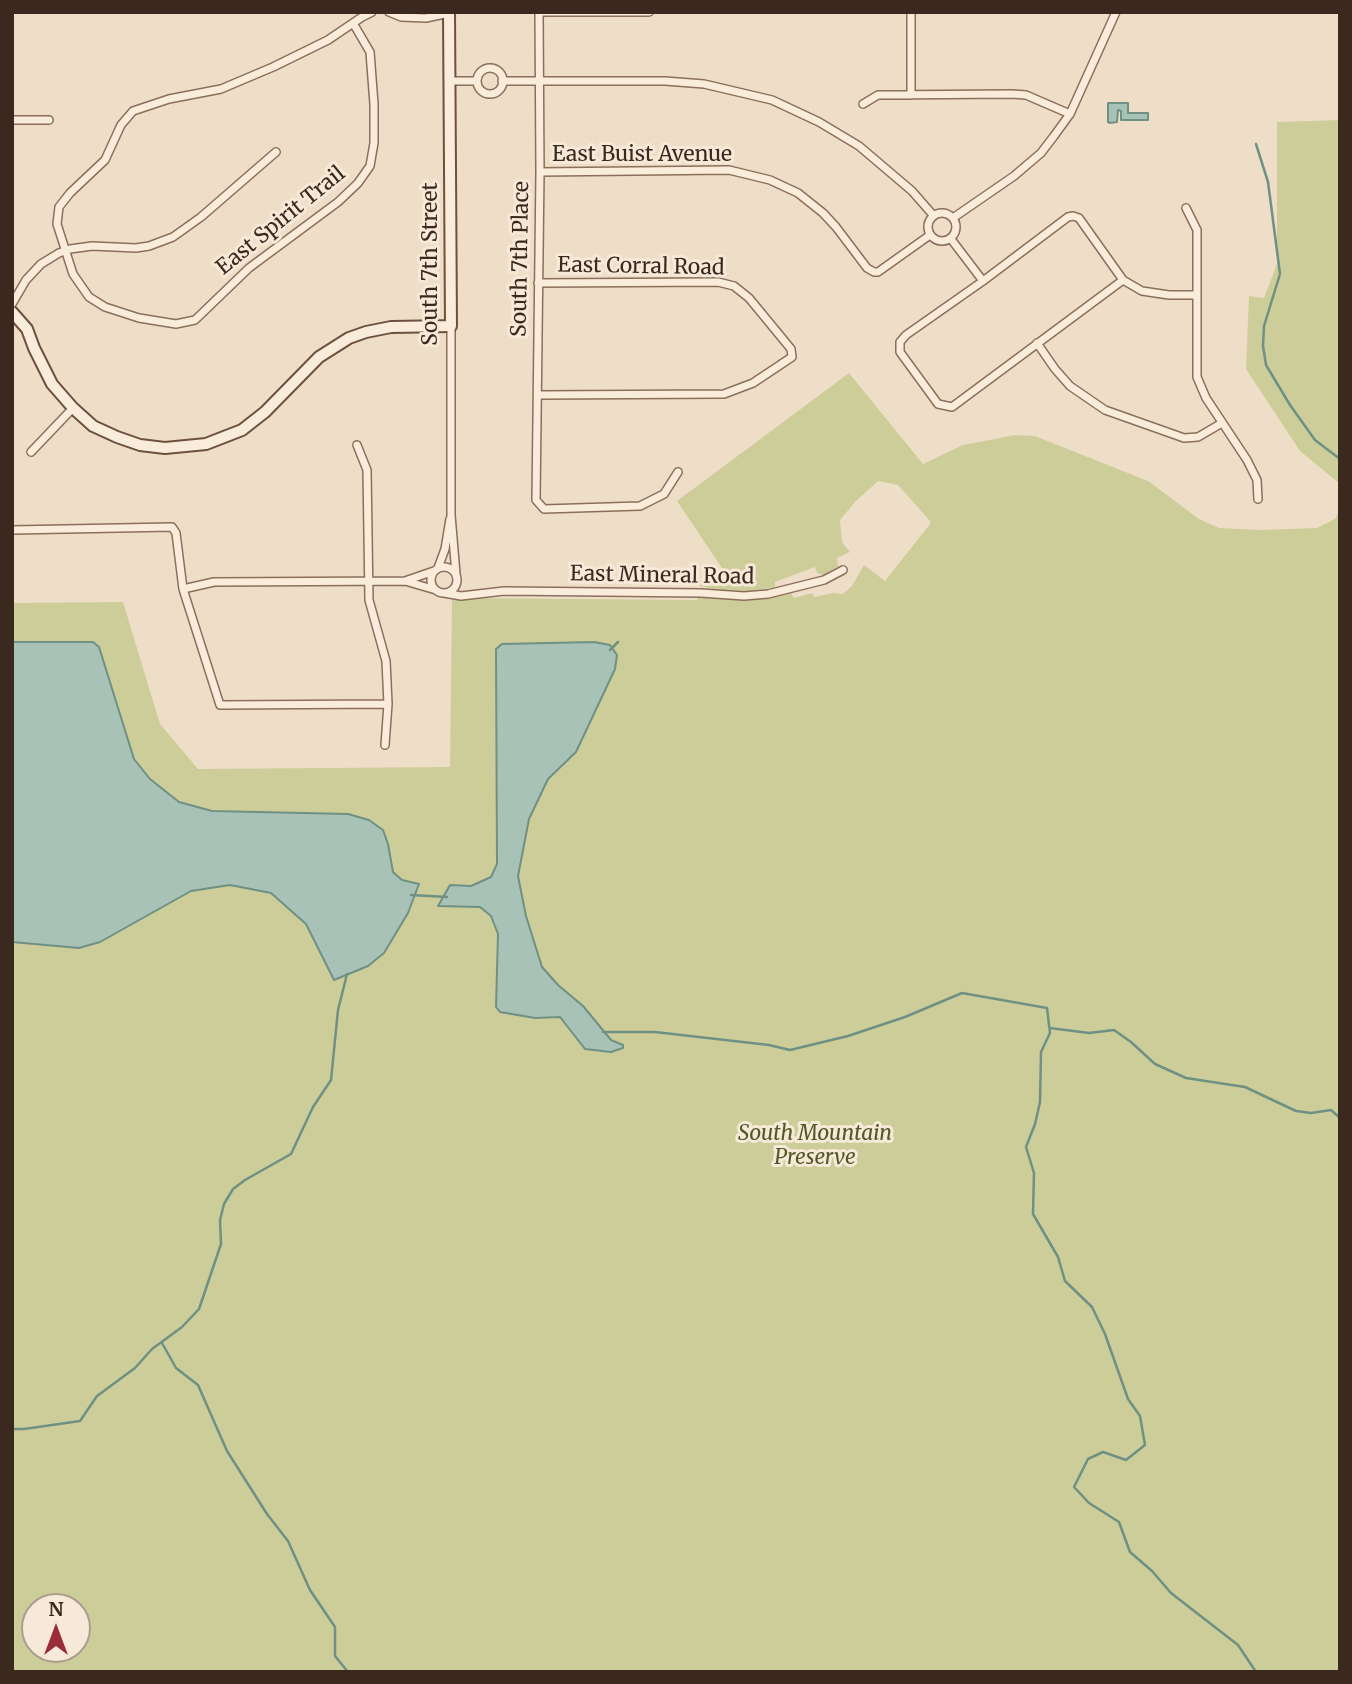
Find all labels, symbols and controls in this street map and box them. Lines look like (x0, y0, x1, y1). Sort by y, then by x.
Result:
street label: East Buist Avenue (552, 142, 732, 168)
street label: East Spirit Trail (212, 161, 350, 281)
street label: South 7th Place (507, 181, 535, 337)
street label: South 7th Street (418, 182, 444, 346)
street label: East Corral Road (557, 253, 725, 281)
street label: East Mineral Road (570, 562, 754, 590)
park label: South Mountain Preserve (738, 1121, 892, 1171)
north arrow (21, 1593, 91, 1663)
text: N (48, 1597, 64, 1621)

